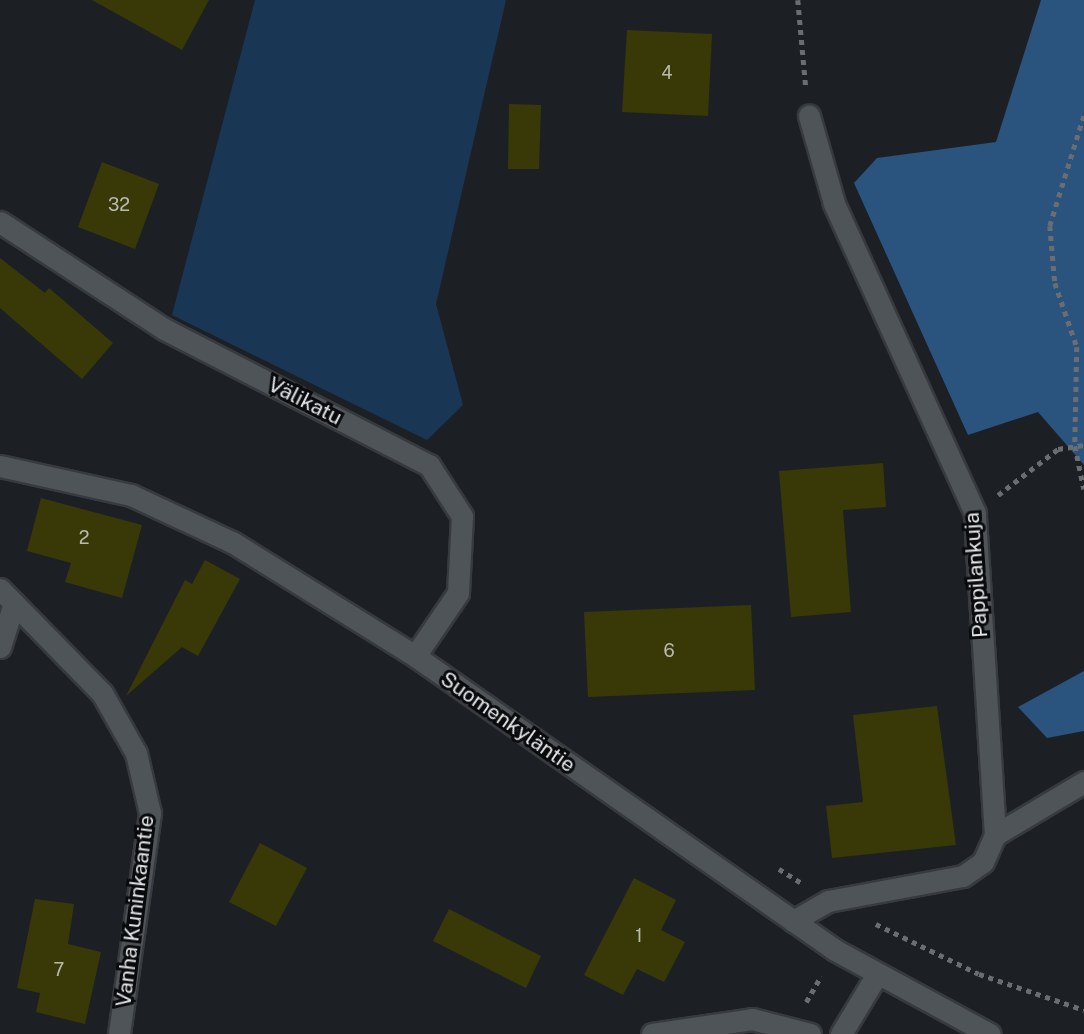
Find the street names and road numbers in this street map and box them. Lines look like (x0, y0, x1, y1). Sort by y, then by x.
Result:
street label: Välikatu (264, 372, 346, 430)
street label: Pappilankuja (959, 511, 993, 639)
street label: Suomenkyläntie (436, 666, 580, 778)
street label: Vanha Kuninkaantie (111, 814, 159, 1008)

